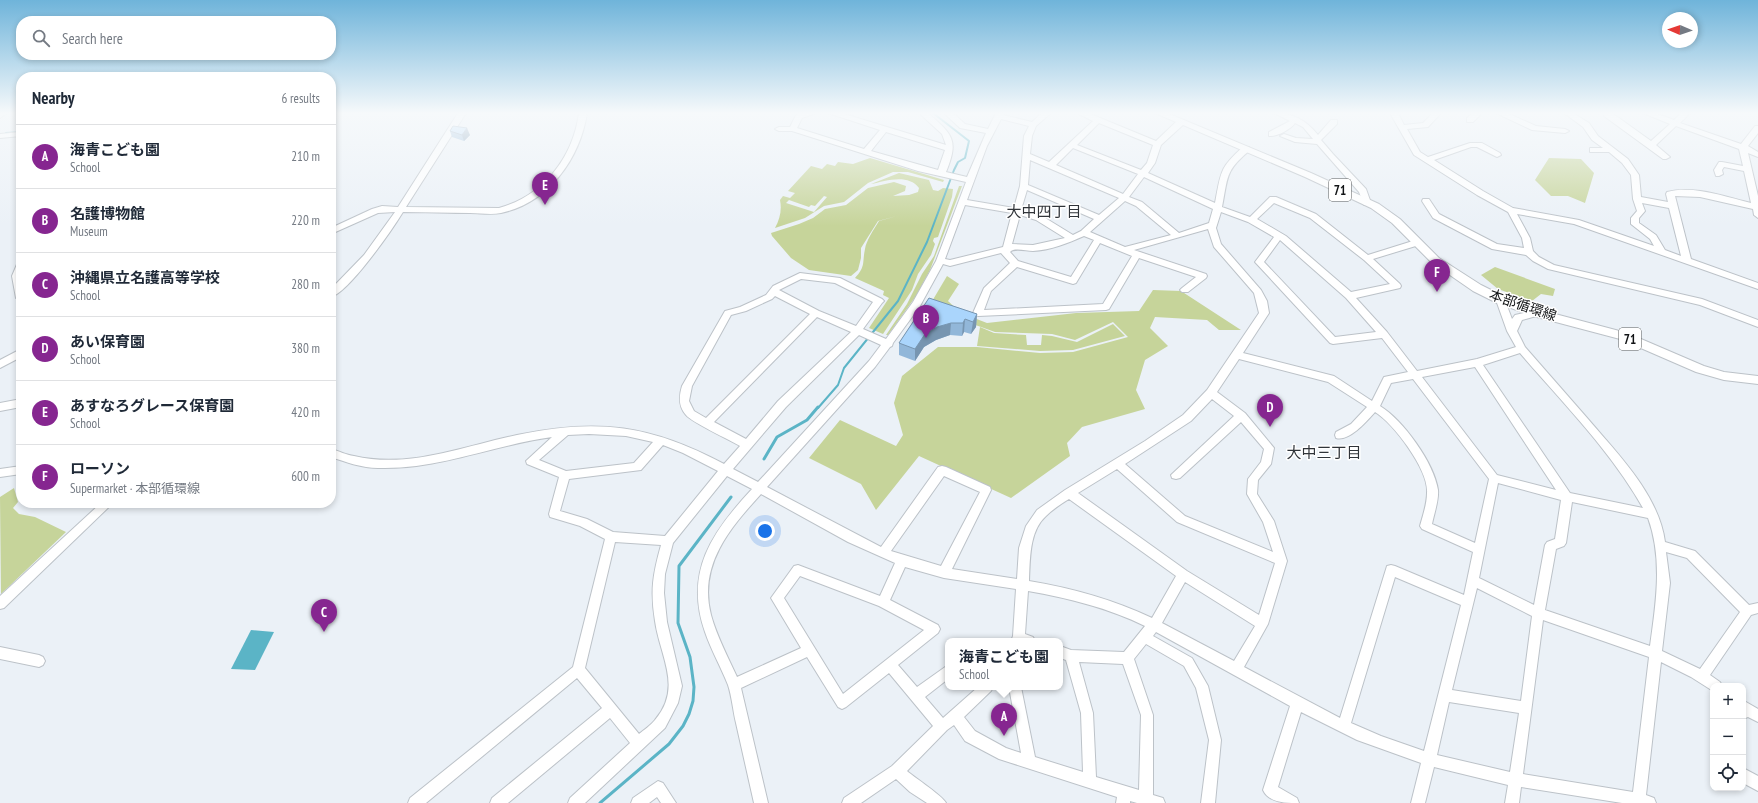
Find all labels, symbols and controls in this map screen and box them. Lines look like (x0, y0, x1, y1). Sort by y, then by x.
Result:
north arrow (1662, 12, 1698, 48)
search box (16, 16, 336, 60)
icon: search (30, 27, 52, 49)
text: Search here (62, 29, 123, 48)
text: Nearby (32, 87, 75, 109)
text: 6 results (281, 90, 320, 107)
text: 海青こども園 (70, 140, 160, 159)
text: A (42, 148, 48, 165)
text: 210 m (291, 148, 320, 165)
text: School (70, 159, 100, 176)
pin: E (532, 172, 558, 205)
road number: 71 (1329, 179, 1351, 201)
district label: 大中四丁目 (1006, 202, 1082, 221)
text: 名護博物館 (70, 204, 145, 223)
text: B (42, 212, 48, 229)
text: 220 m (291, 212, 320, 229)
text: Museum (70, 223, 108, 240)
pin: F (1424, 259, 1450, 292)
text: 沖縄県立名護高等学校 (70, 268, 220, 287)
text: C (42, 276, 48, 293)
text: 280 m (291, 276, 320, 293)
street label: 本部循環線 (1487, 285, 1559, 325)
text: School (70, 287, 100, 304)
pin: B (913, 305, 939, 338)
road number: 71 (1619, 328, 1641, 350)
text: あい保育園 (70, 332, 145, 351)
text: D (42, 340, 48, 357)
text: 380 m (291, 340, 320, 357)
text: School (70, 351, 100, 368)
pin: D (1257, 394, 1283, 427)
text: あすなろグレース保育園 (70, 396, 234, 415)
text: E (42, 404, 48, 421)
text: 420 m (291, 404, 320, 421)
text: School (70, 415, 100, 432)
district label: 大中三丁目 (1286, 443, 1362, 462)
text: ローソン (70, 459, 130, 478)
text: F (42, 468, 48, 485)
text: 600 m (291, 468, 320, 485)
text: Supermarket · 本部循環線 (70, 480, 200, 497)
your location (755, 521, 775, 541)
pin: C (311, 599, 337, 632)
popup (945, 638, 1063, 690)
text: 海青こども園 (959, 647, 1049, 666)
text: School (959, 666, 989, 683)
map controls (1710, 683, 1746, 791)
button: + (1710, 683, 1746, 719)
pin: A (991, 703, 1017, 736)
button: − (1710, 719, 1746, 755)
button: locate (1710, 755, 1746, 791)

